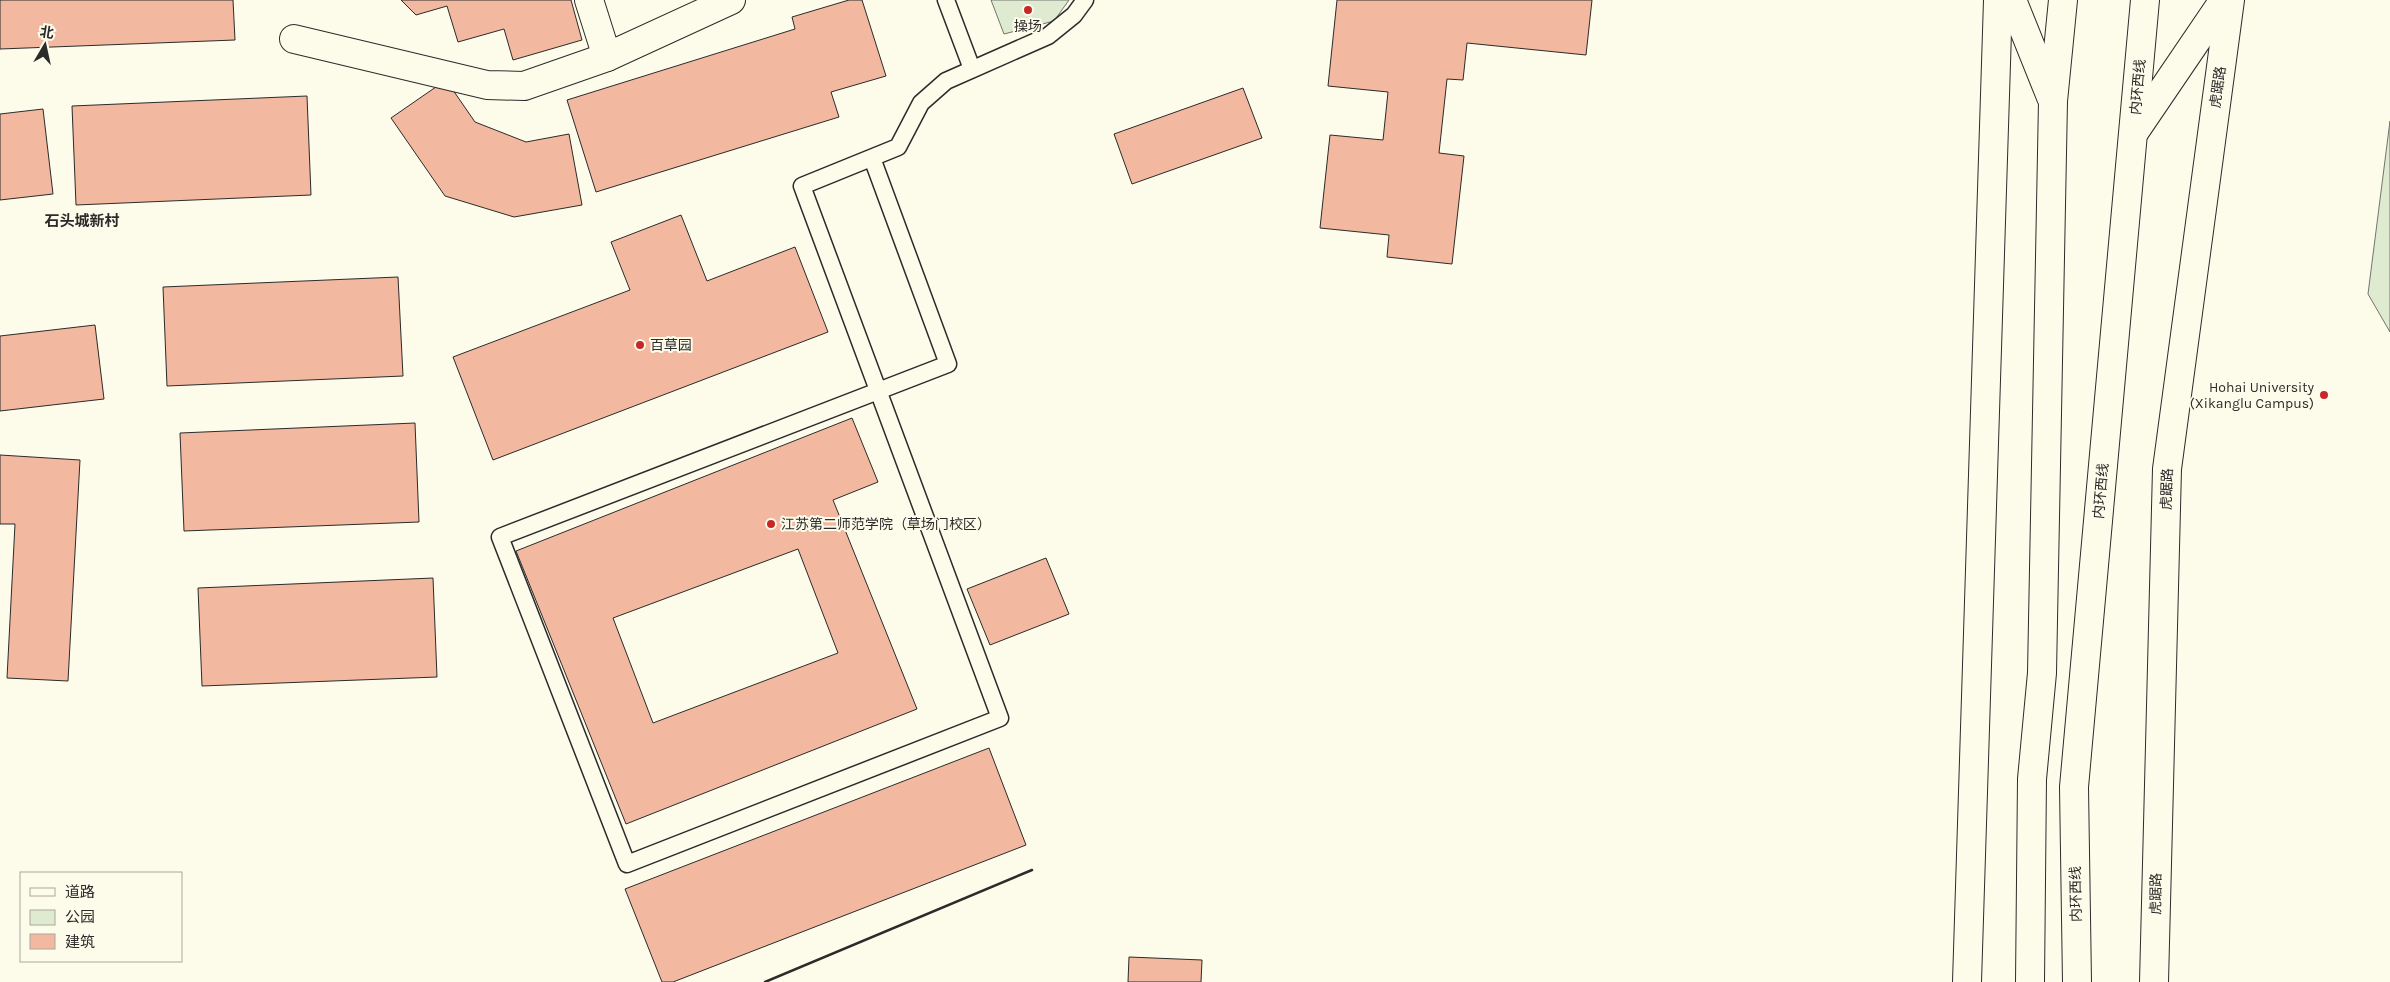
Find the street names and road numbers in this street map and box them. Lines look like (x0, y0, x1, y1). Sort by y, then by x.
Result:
street label: 内环西线 (2127, 58, 2149, 116)
street label: 虎踞路 (2207, 65, 2229, 109)
street label: 内环西线 (2090, 462, 2112, 520)
street label: 虎踞路 (2158, 468, 2176, 510)
street label: 内环西线 (2067, 866, 2085, 922)
street label: 虎踞路 (2147, 873, 2165, 915)

